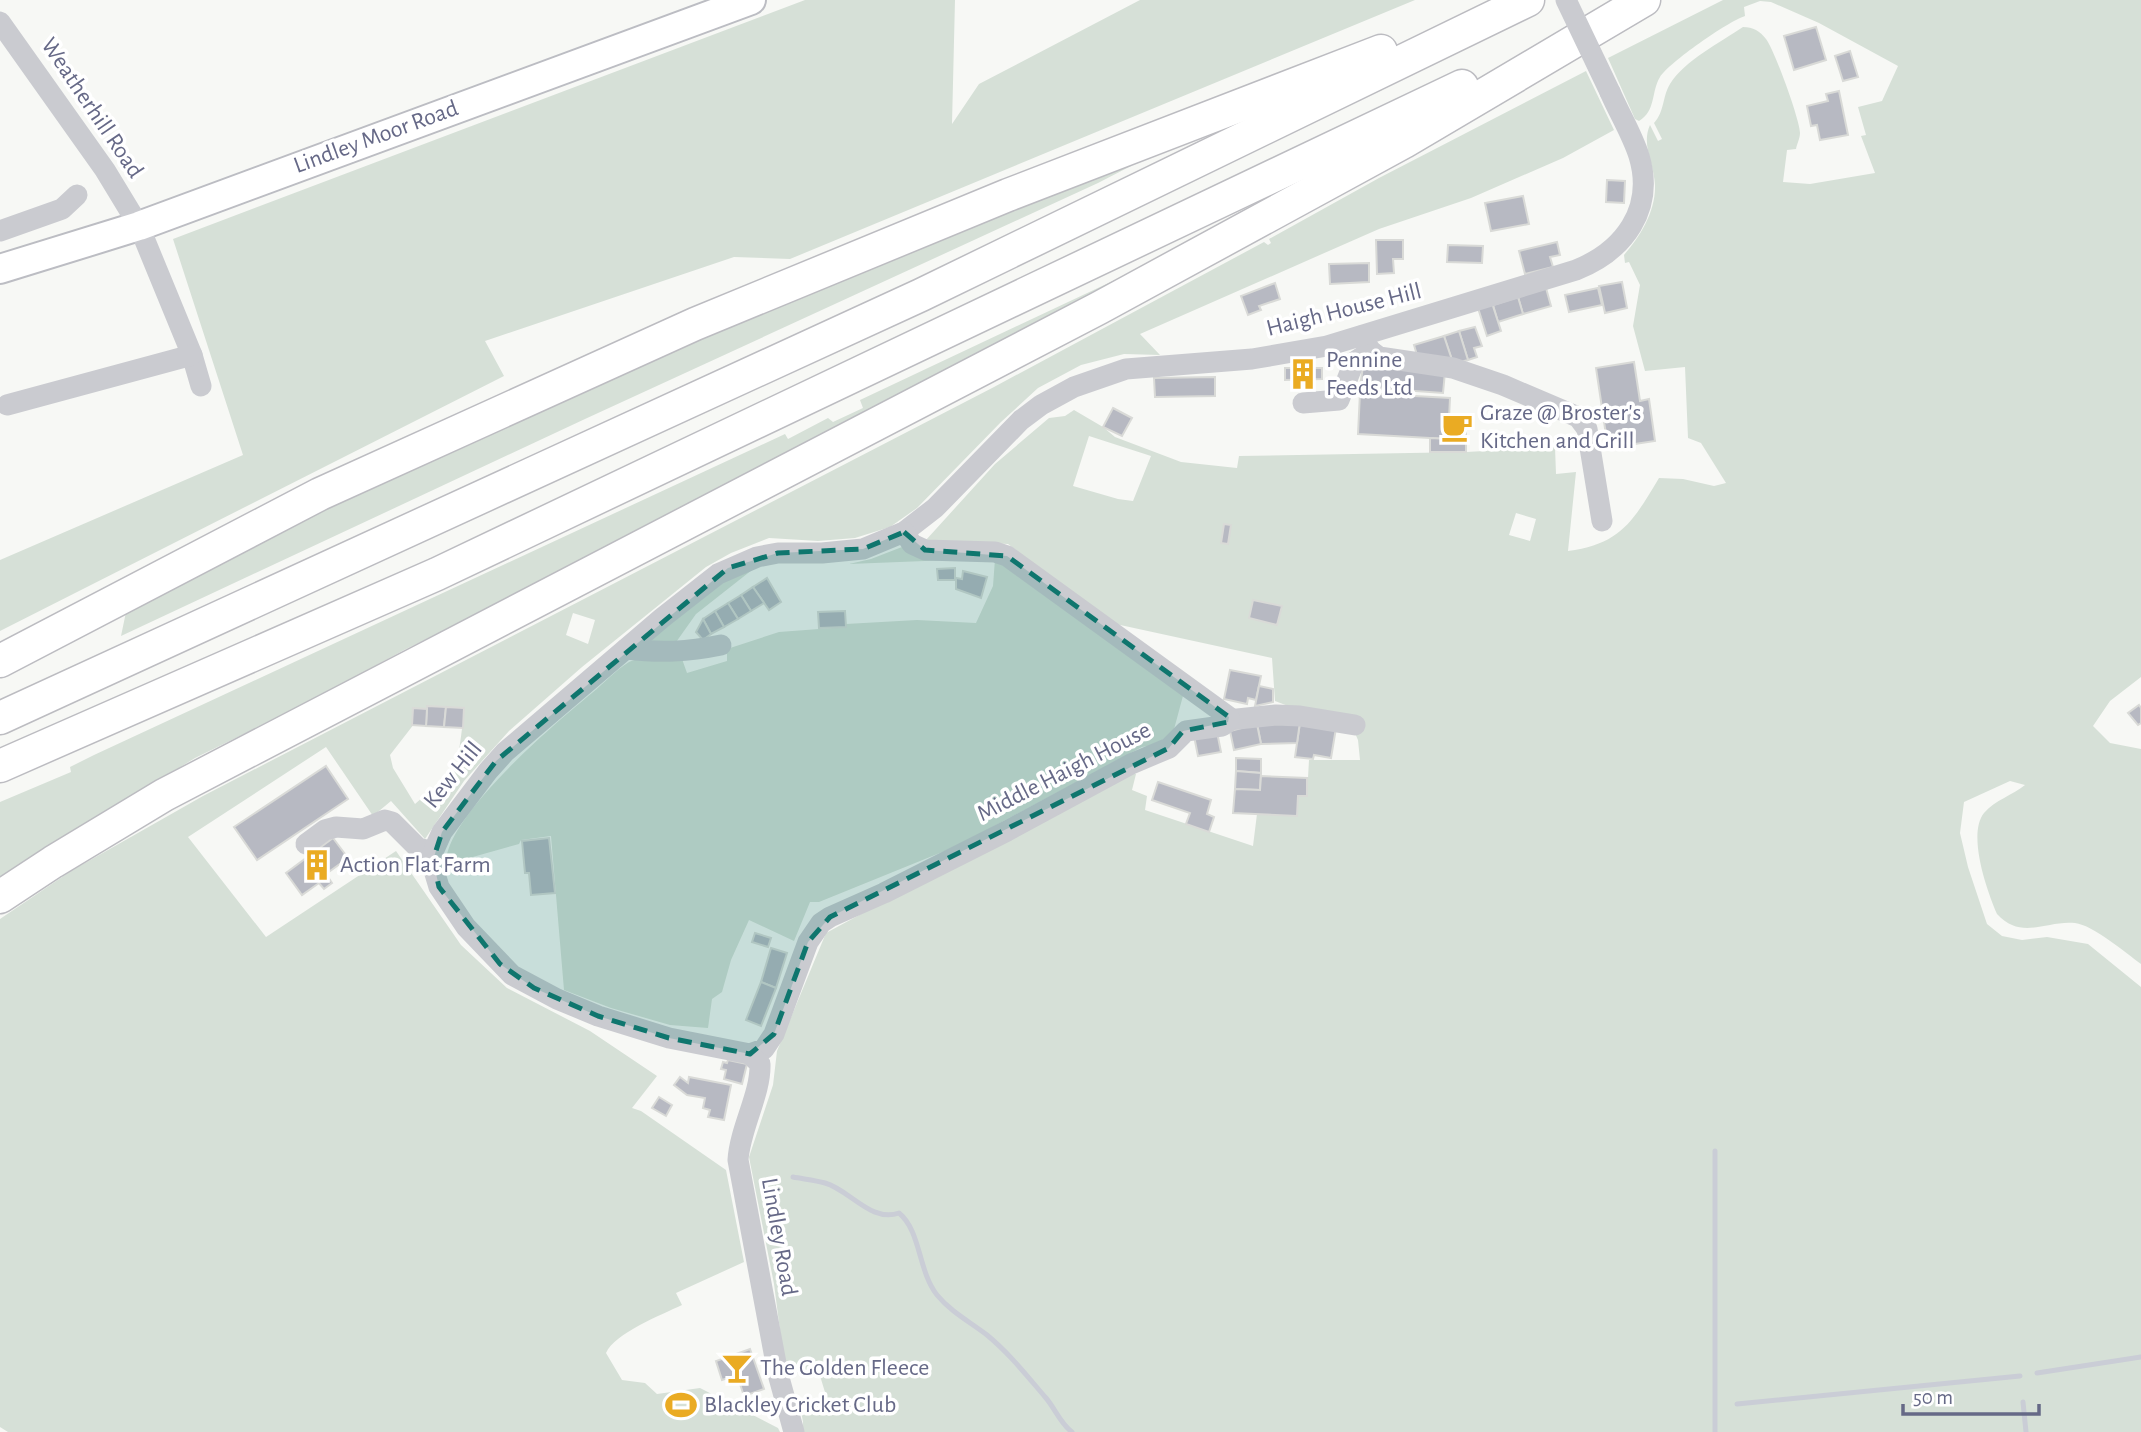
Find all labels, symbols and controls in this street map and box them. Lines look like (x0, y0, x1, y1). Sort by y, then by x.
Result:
street label: Weatherhill Road (36, 34, 148, 182)
street label: Lindley Moor Road (291, 96, 461, 178)
street label: Haigh House Hill (1264, 279, 1424, 341)
place label: Pennine Feeds Ltd (1326, 348, 1413, 400)
building icon: Pennine Feeds Ltd (1286, 357, 1320, 391)
place label: Graze @ Broster's Kitchen and Grill (1480, 401, 1641, 453)
cafe icon: Graze @ Broster's Kitchen and Grill (1440, 410, 1474, 444)
street label: Middle Haigh House (973, 718, 1155, 826)
street label: Kew Hill (419, 737, 487, 813)
building icon: Action Flat Farm (300, 848, 334, 882)
place label: Action Flat Farm (340, 853, 491, 877)
street label: Lindley Road (757, 1176, 801, 1298)
bar icon: The Golden Fleece (720, 1351, 754, 1385)
place label: The Golden Fleece (760, 1356, 929, 1380)
scale bar (1903, 1372, 2039, 1416)
text: 50 m (1913, 1387, 1953, 1408)
sports icon: Blackley Cricket Club (664, 1388, 698, 1422)
place label: Blackley Cricket Club (704, 1393, 896, 1417)

